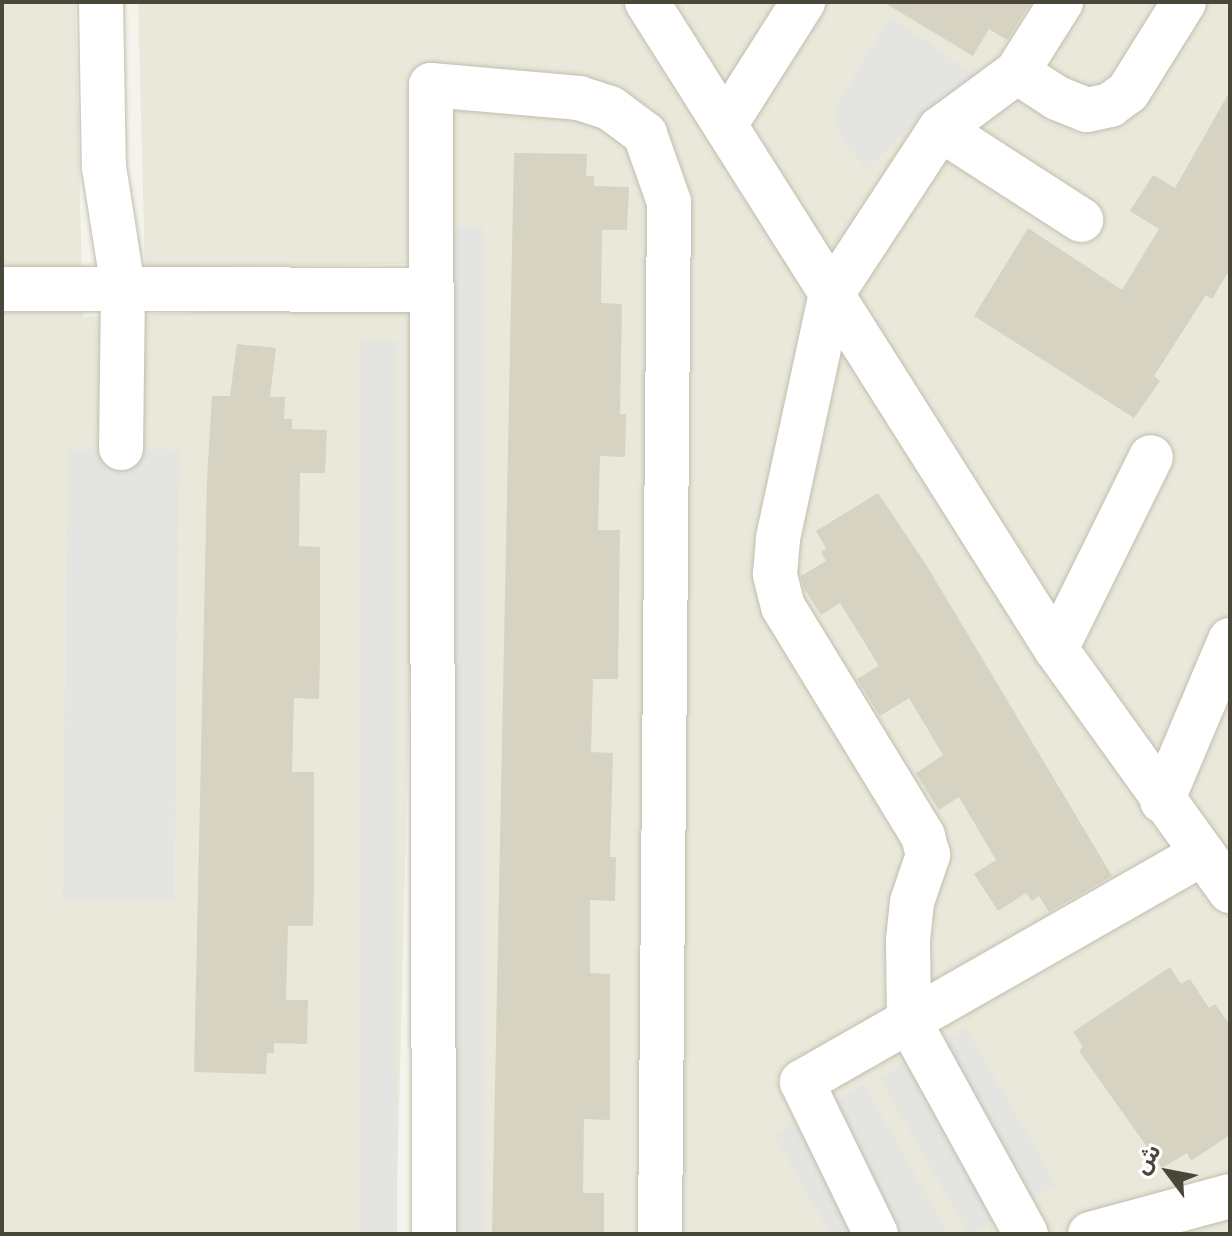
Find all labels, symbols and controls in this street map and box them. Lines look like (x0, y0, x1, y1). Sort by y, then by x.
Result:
north arrow (1128, 1132, 1208, 1212)
text: ش (1128, 1139, 1167, 1179)

